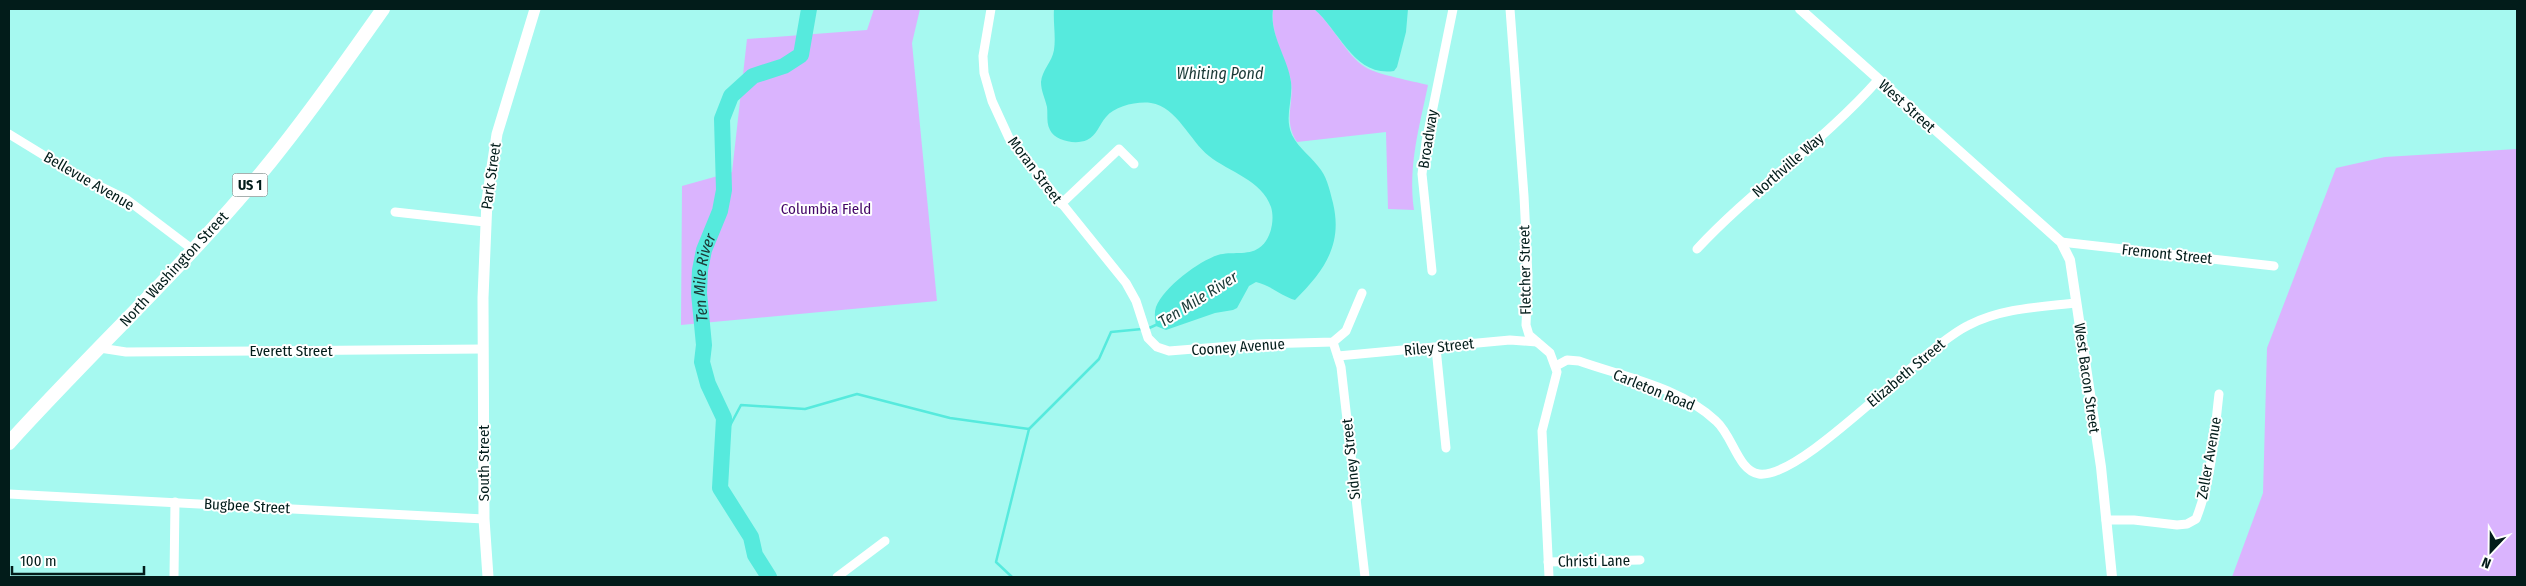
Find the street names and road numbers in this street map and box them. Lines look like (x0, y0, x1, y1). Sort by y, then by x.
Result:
street label: West Street (1875, 76, 1939, 136)
street label: Broadway (1414, 108, 1442, 170)
street label: Northville Way (1749, 129, 1828, 201)
street label: Moran Street (1004, 133, 1066, 207)
street label: Park Street (477, 141, 505, 210)
street label: Bellevue Avenue (41, 148, 137, 214)
road number: US 1 (232, 174, 268, 196)
street label: North Washington Street (116, 208, 232, 330)
street label: Fletcher Street (1515, 225, 1535, 315)
street label: Fremont Street (2121, 240, 2213, 268)
street label: West Bacon Street (2070, 322, 2104, 434)
street label: Riley Street (1403, 334, 1475, 360)
street label: Cooney Avenue (1191, 335, 1285, 359)
street label: Elizabeth Street (1863, 335, 1949, 411)
street label: Everett Street (249, 342, 333, 360)
street label: Carleton Road (1611, 365, 1697, 415)
street label: Zeller Avenue (2193, 415, 2225, 501)
street label: Sidney Street (1338, 417, 1364, 501)
street label: South Street (475, 425, 493, 501)
street label: Bugbee Street (203, 495, 291, 517)
street label: Christi Lane (1558, 551, 1630, 571)

